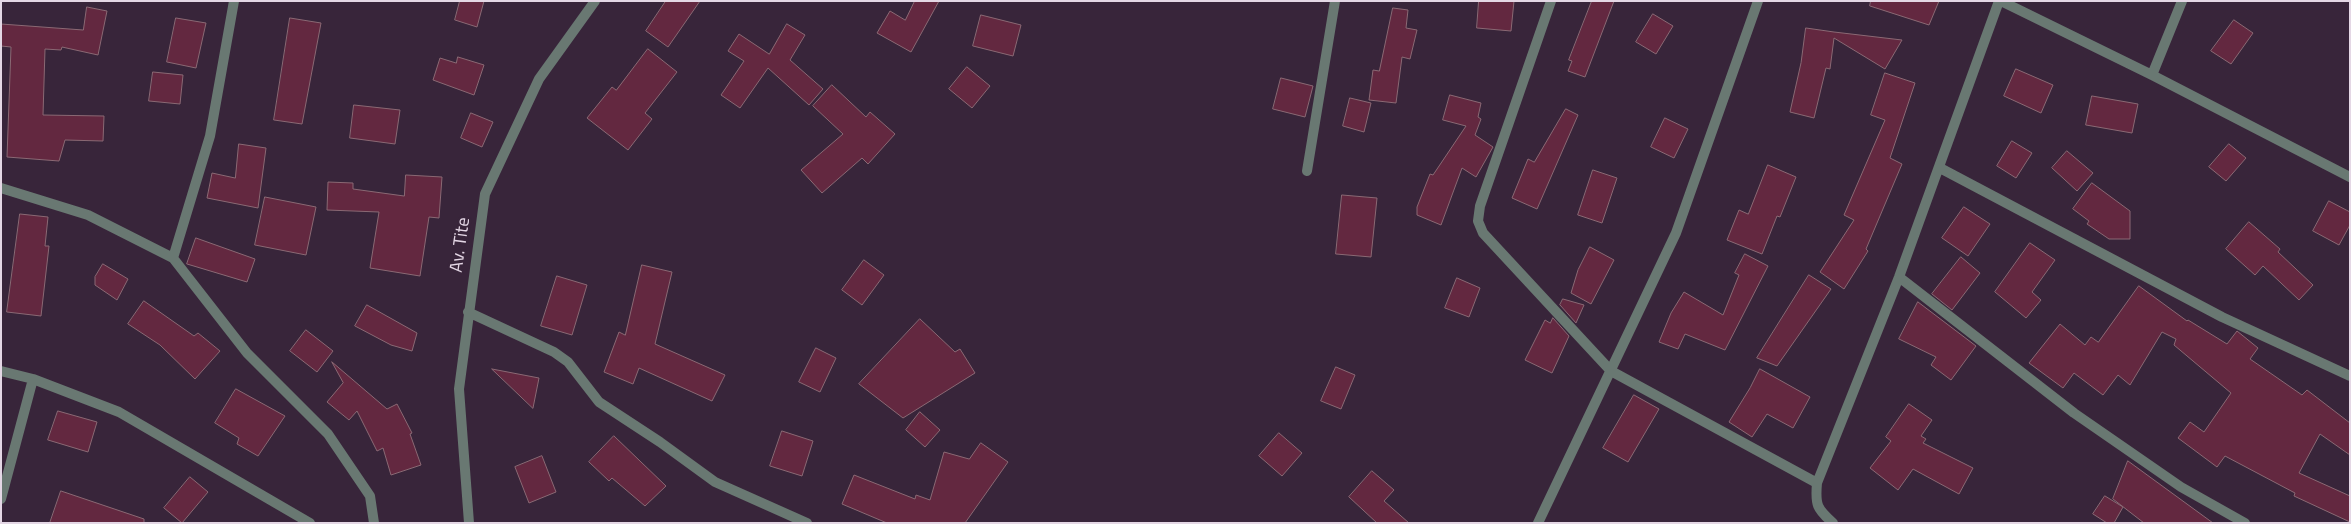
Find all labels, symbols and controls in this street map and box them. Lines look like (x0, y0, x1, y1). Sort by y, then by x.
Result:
street label: Av. Tite (446, 216, 476, 274)

